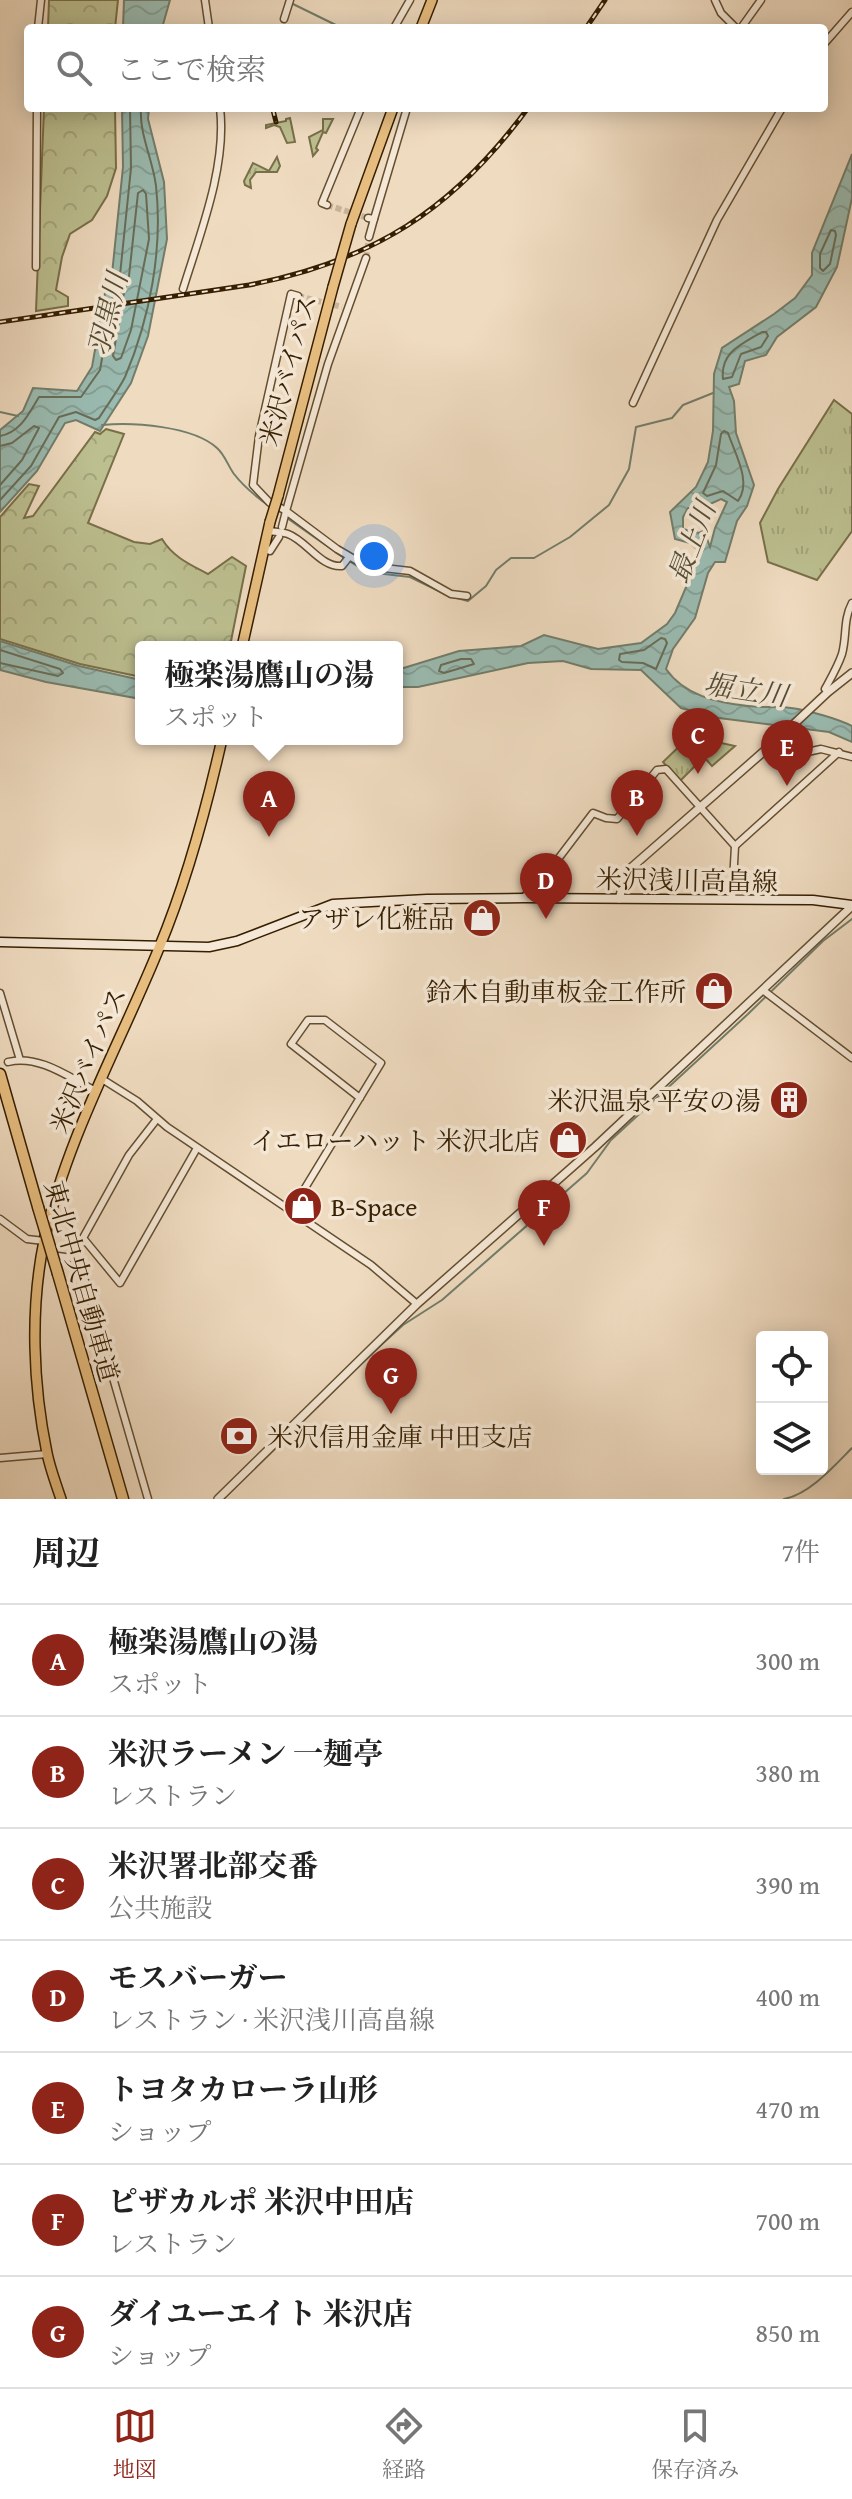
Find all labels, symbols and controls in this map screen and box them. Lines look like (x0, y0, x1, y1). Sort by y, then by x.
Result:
search box (24, 24, 828, 112)
icon: search (52, 46, 96, 90)
text: ここで検索 (116, 47, 266, 91)
water label: 羽黒川 (77, 265, 138, 360)
street label: 米沢バイパス (249, 290, 327, 450)
water label: 最上川 (657, 493, 726, 589)
your location (354, 536, 394, 576)
popup (135, 641, 403, 745)
text: 極楽湯鷹山の湯 (164, 652, 374, 696)
water label: 堀立川 (701, 662, 794, 716)
text: スポット (164, 697, 268, 736)
pin: C (672, 708, 724, 774)
pin: E (761, 720, 813, 786)
pin: B (611, 770, 663, 836)
pin: A (243, 771, 295, 837)
pin: D (520, 853, 572, 919)
street label: 米沢浅川高畠線 (596, 859, 778, 901)
shop icon: アザレ化粧品 (461, 897, 503, 939)
place label: アザレ化粧品 (299, 899, 454, 938)
shop icon: 鈴木自動車板金工作所 (693, 970, 735, 1012)
place label: 鈴木自動車板金工作所 (426, 972, 686, 1011)
street label: 米沢バイパス (40, 981, 136, 1139)
building icon: 米沢温泉 平安の湯 (768, 1079, 810, 1121)
place label: 米沢温泉 平安の湯 (547, 1081, 761, 1120)
shop icon: イエローハット 米沢北店 (547, 1119, 589, 1161)
place label: イエローハット 米沢北店 (251, 1121, 540, 1160)
street label: 東北中央自動車道 (35, 1176, 129, 1386)
pin: F (518, 1180, 570, 1246)
shop icon: B-Space (282, 1185, 324, 1227)
place label: B-Space (331, 1187, 417, 1226)
map controls (756, 1331, 828, 1475)
button: locate (756, 1331, 828, 1403)
pin: G (365, 1348, 417, 1414)
button: layers (756, 1403, 828, 1475)
bank icon: 米沢信用金庫 中田支店 (218, 1415, 260, 1457)
place label: 米沢信用金庫 中田支店 (267, 1417, 533, 1456)
text: 周辺 (32, 1528, 100, 1577)
text: 7件 (781, 1532, 820, 1571)
text: 極楽湯鷹山の湯 (108, 1619, 318, 1663)
text: A (50, 1641, 66, 1680)
text: 300 m (755, 1641, 820, 1680)
text: スポット (108, 1664, 212, 1703)
text: 米沢ラーメン 一麺亭 (108, 1731, 383, 1775)
text: B (50, 1753, 66, 1792)
text: 380 m (755, 1753, 820, 1792)
text: レストラン (108, 1776, 237, 1815)
text: 米沢署北部交番 (108, 1843, 318, 1887)
text: C (51, 1865, 65, 1904)
text: 390 m (755, 1865, 820, 1904)
text: 公共施設 (108, 1888, 212, 1927)
text: モスバーガー (108, 1955, 287, 1999)
text: D (50, 1977, 66, 2016)
text: 400 m (755, 1977, 820, 2016)
text: レストラン · 米沢浅川高畠線 (108, 2000, 435, 2039)
text: トヨタカローラ山形 (108, 2067, 378, 2111)
text: E (51, 2089, 65, 2128)
text: 470 m (755, 2089, 820, 2128)
text: ショップ (108, 2112, 211, 2151)
text: ピザカルポ 米沢中田店 (108, 2179, 414, 2223)
text: F (51, 2201, 65, 2240)
text: 700 m (755, 2201, 820, 2240)
text: レストラン (108, 2224, 237, 2263)
text: ダイユーエイト 米沢店 (108, 2291, 413, 2335)
text: G (50, 2313, 66, 2352)
text: 850 m (755, 2313, 820, 2352)
text: ショップ (108, 2336, 211, 2375)
tab: 地図 (113, 2404, 157, 2485)
tab: 経路 (382, 2404, 426, 2485)
tab: 保存済み (651, 2404, 739, 2485)

